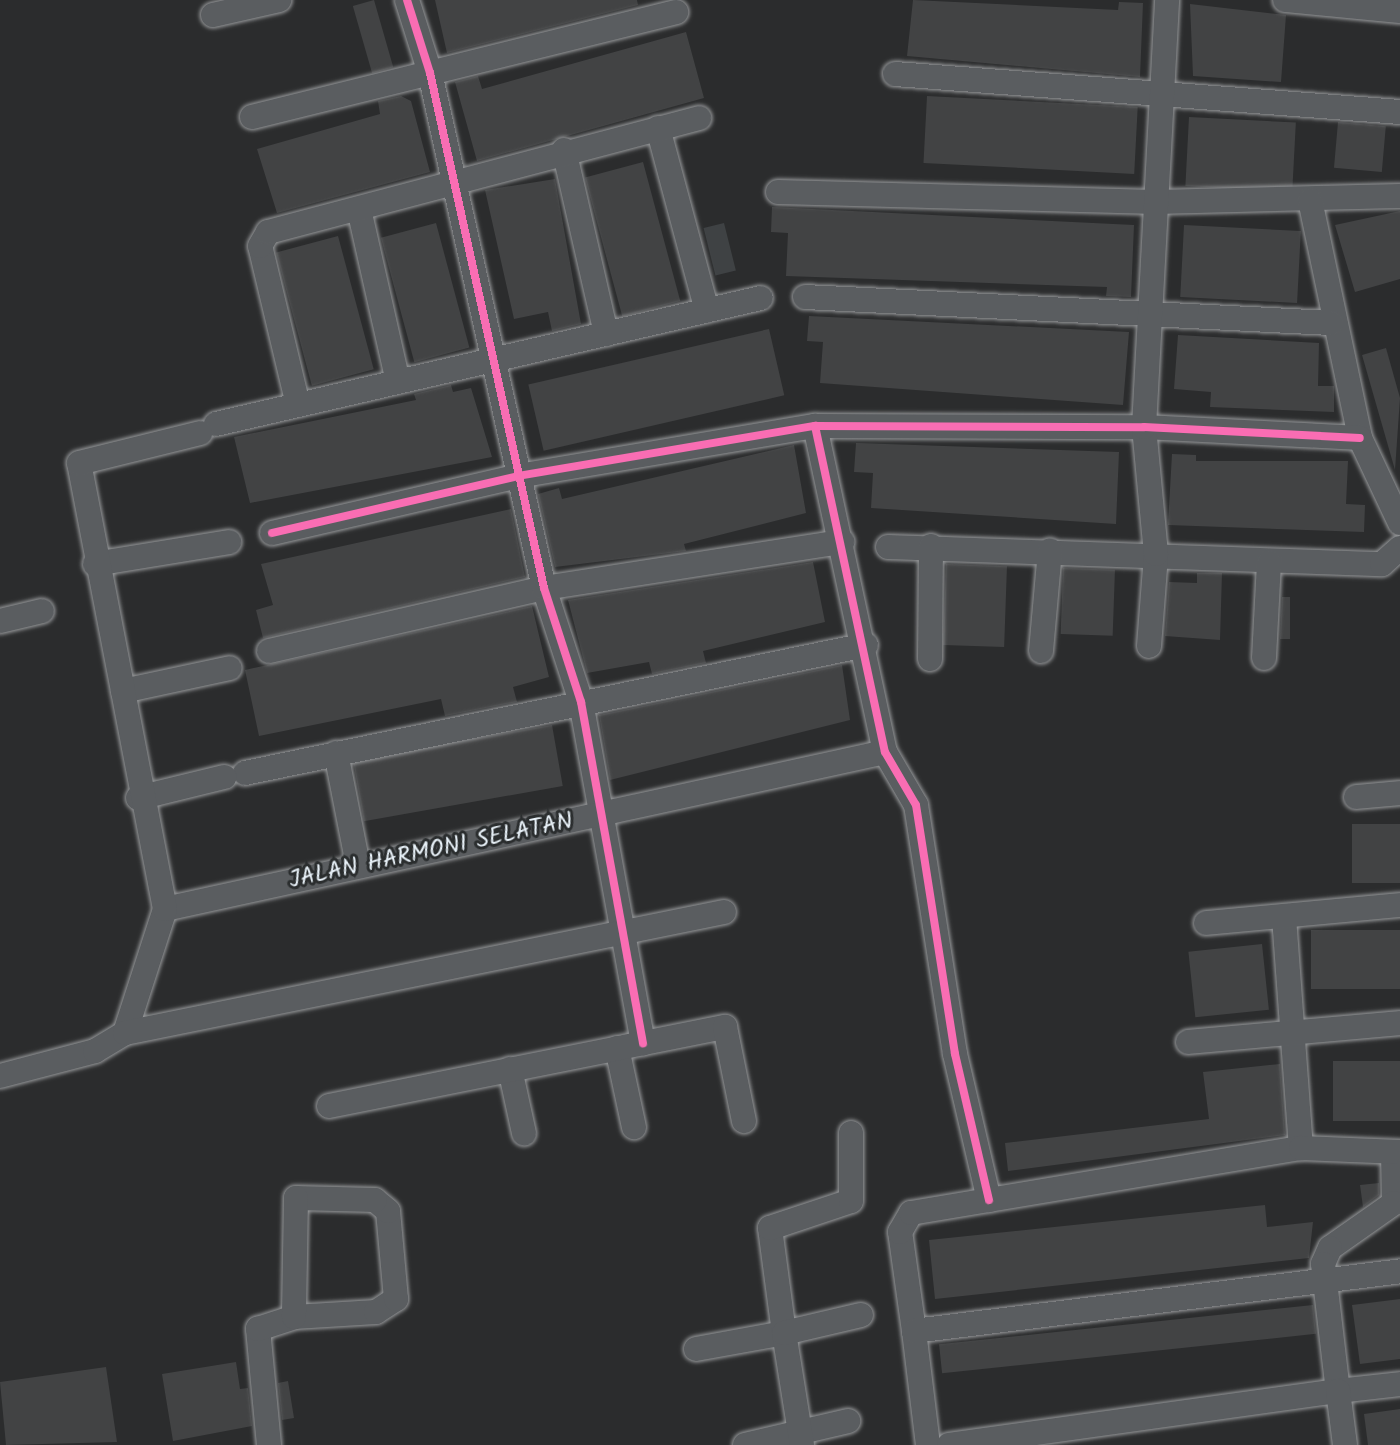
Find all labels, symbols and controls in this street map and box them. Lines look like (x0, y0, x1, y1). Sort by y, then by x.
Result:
street label: JALAN HARMONI SELATAN (287, 807, 575, 895)

